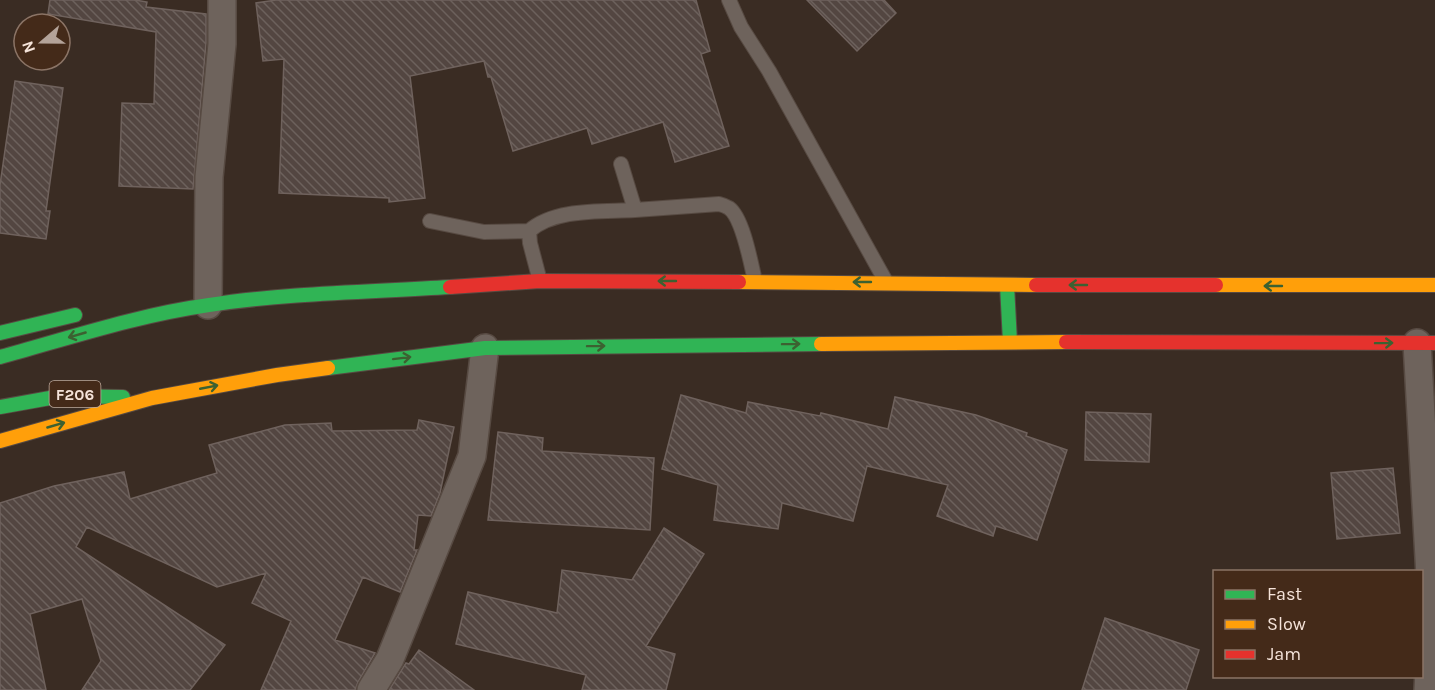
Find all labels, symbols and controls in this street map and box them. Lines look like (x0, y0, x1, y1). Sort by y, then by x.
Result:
north arrow (12, 12, 72, 72)
text: N (17, 38, 39, 56)
one-way arrow (657, 275, 677, 287)
one-way arrow (852, 276, 872, 288)
one-way arrow (1068, 279, 1088, 291)
one-way arrow (1263, 280, 1283, 292)
one-way arrow (68, 330, 87, 342)
one-way arrow (1373, 337, 1393, 349)
one-way arrow (781, 338, 801, 350)
one-way arrow (586, 340, 606, 352)
one-way arrow (392, 353, 411, 364)
road number: F206 (50, 381, 100, 407)
one-way arrow (199, 381, 219, 392)
one-way arrow (46, 419, 65, 430)
legend (1213, 570, 1423, 678)
text: Fast (1267, 583, 1302, 605)
text: Slow (1267, 613, 1306, 635)
text: Jam (1267, 643, 1301, 665)

